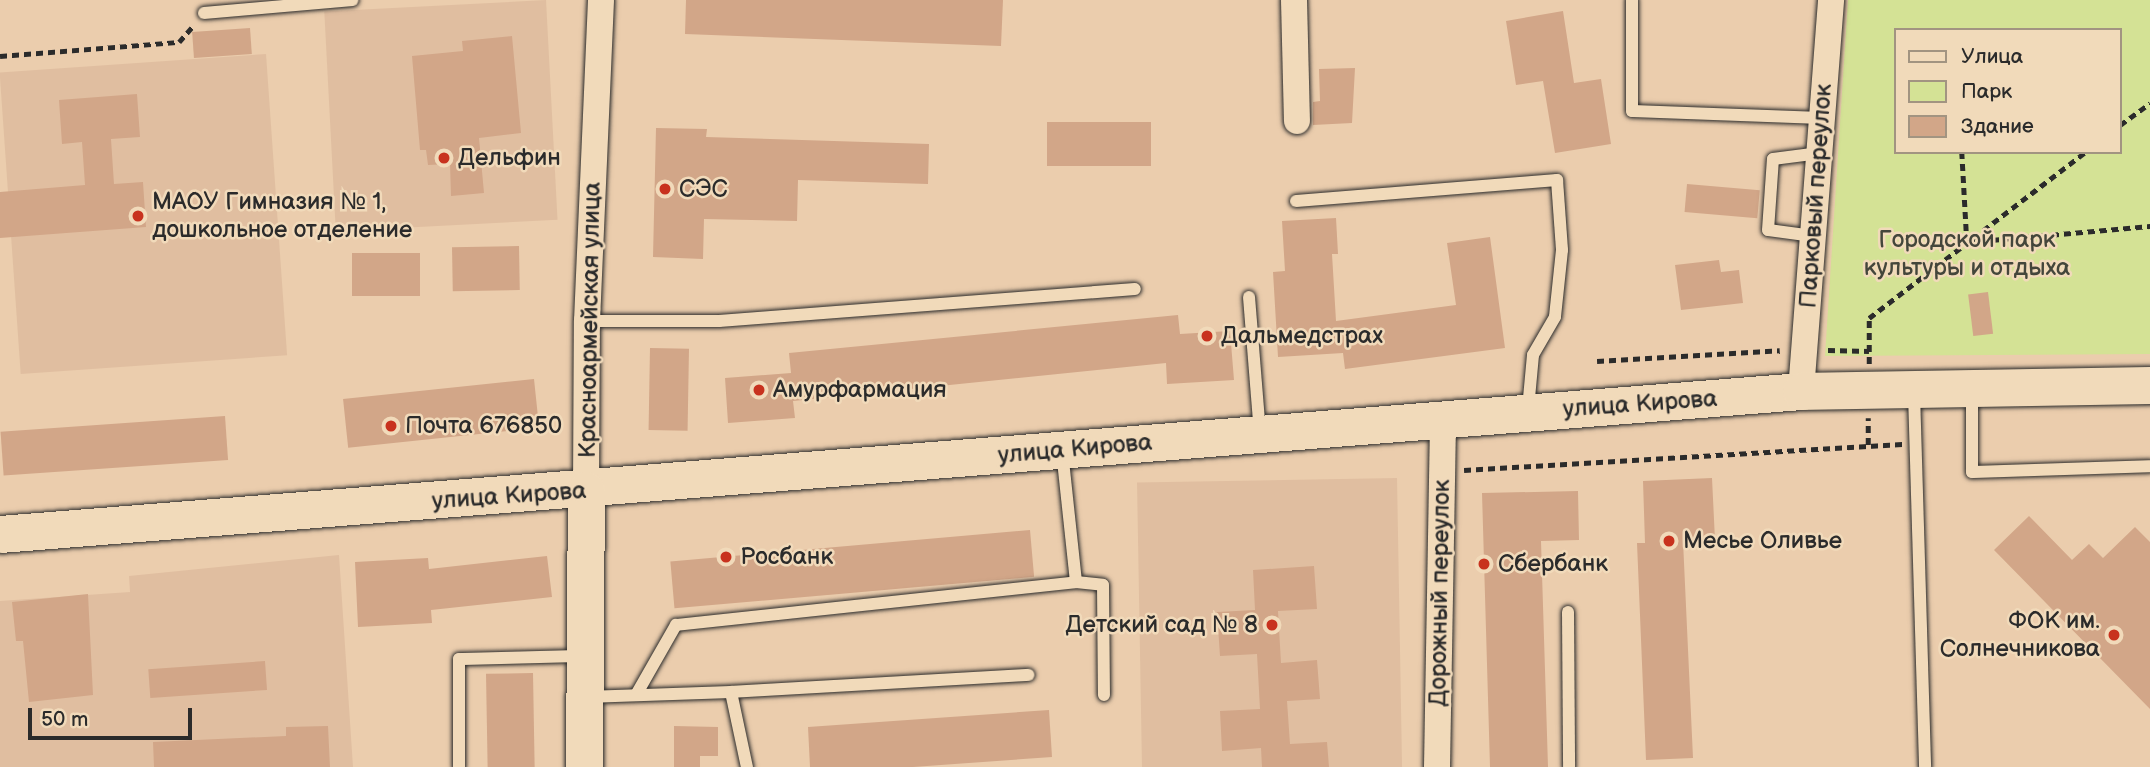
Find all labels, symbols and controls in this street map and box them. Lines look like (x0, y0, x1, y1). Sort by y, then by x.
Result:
legend (1895, 28, 2122, 154)
text: Улица (1961, 44, 2023, 69)
text: Парк (1961, 79, 2012, 104)
street label: Парковый переулок (1794, 83, 1838, 309)
text: Здание (1961, 114, 2034, 139)
place label: Дельфин (458, 144, 561, 172)
marker: Дельфин (436, 150, 452, 166)
place label: СЭС (679, 175, 728, 203)
marker: СЭС (657, 181, 673, 197)
street label: Красноармейская улица (573, 182, 607, 458)
place label: МАОУ Гимназия № 1, дошкольное отделение (152, 188, 412, 244)
marker: МАОУ Гимназия № 1, дошкольное отделение (130, 208, 146, 224)
park label: Городской парк культуры и отдыха (1864, 226, 2070, 282)
place label: Дальмедстрах (1221, 322, 1383, 350)
marker: Дальмедстрах (1199, 328, 1215, 344)
place label: Амурфармация (773, 376, 947, 404)
marker: Амурфармация (751, 382, 767, 398)
street label: улица Кирова (1562, 384, 1718, 424)
place label: Почта 676850 (405, 412, 562, 440)
marker: Почта 676850 (383, 418, 399, 434)
street label: улица Кирова (997, 428, 1153, 470)
street label: улица Кирова (431, 476, 587, 516)
street label: Дорожный переулок (1424, 479, 1456, 707)
place label: Месье Оливье (1683, 527, 1842, 555)
marker: Месье Оливье (1661, 533, 1677, 549)
place label: Росбанк (740, 543, 833, 571)
marker: Росбанк (718, 549, 734, 565)
place label: Сбербанк (1498, 550, 1608, 578)
marker: Сбербанк (1476, 556, 1492, 572)
place label: ФОК им. Солнечникова (1940, 607, 2100, 663)
place label: Детский сад № 8 (1066, 611, 1258, 639)
marker: Детский сад № 8 (1264, 617, 1280, 633)
marker: ФОК им. Солнечникова (2106, 627, 2122, 643)
scale bar (32, 694, 196, 738)
text: 50 m (41, 707, 88, 732)

